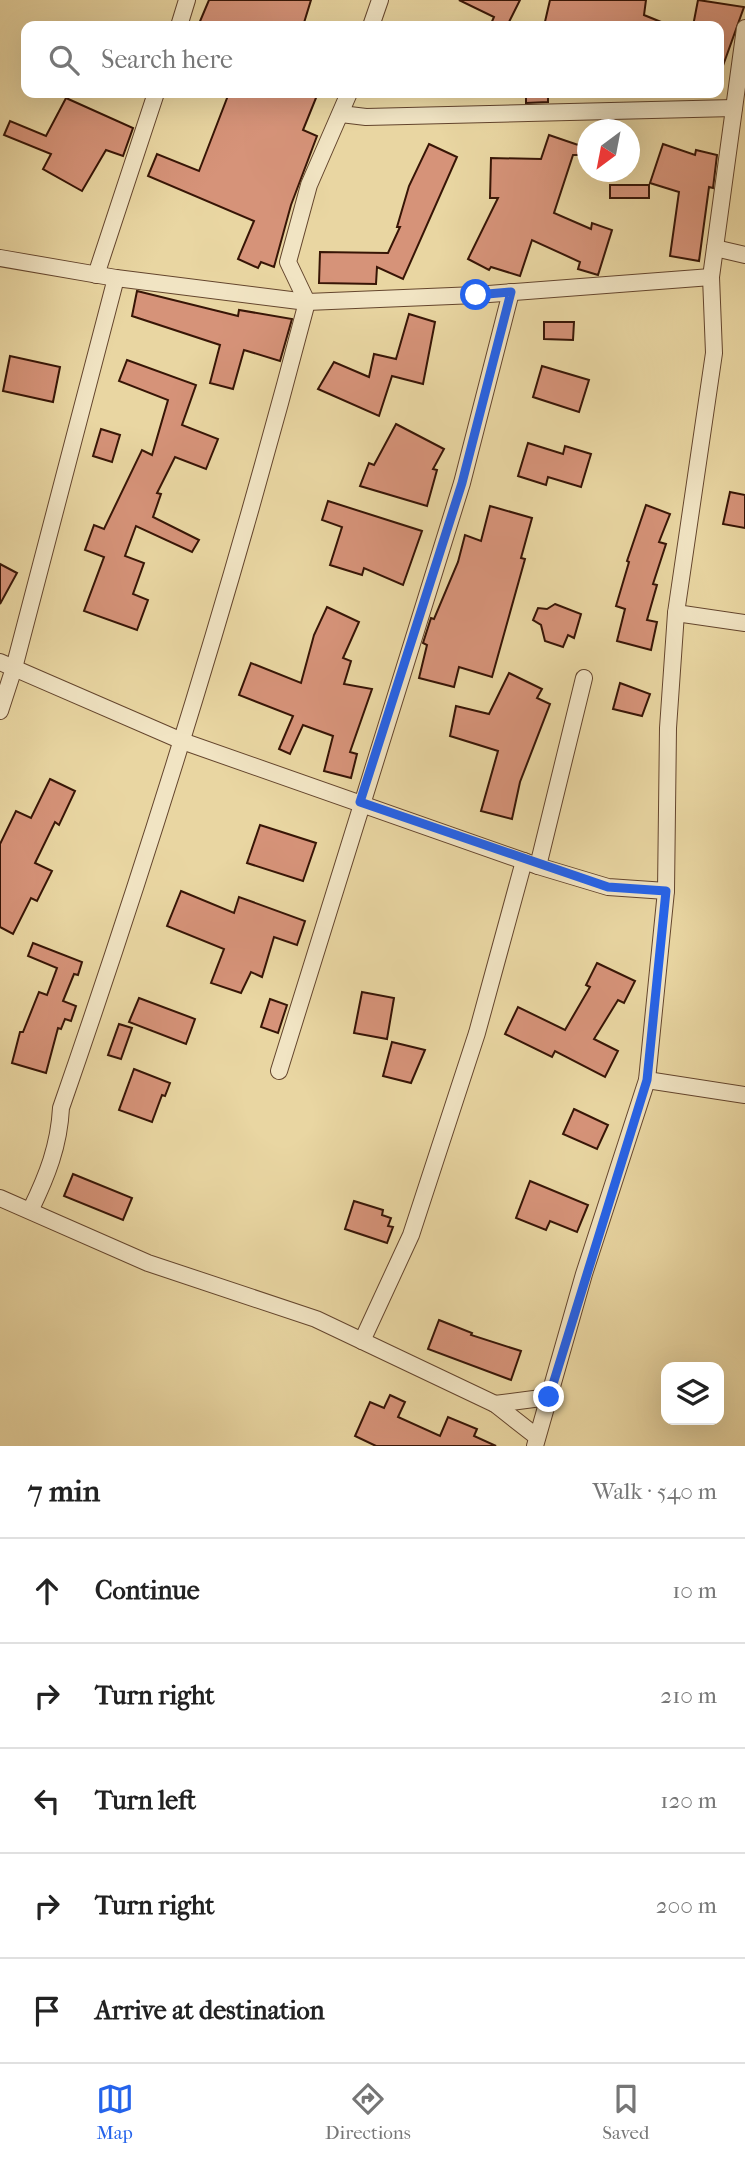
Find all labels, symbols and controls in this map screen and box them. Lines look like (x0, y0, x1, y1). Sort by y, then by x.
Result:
search box (21, 21, 724, 98)
icon: search (45, 41, 83, 79)
text: Search here (101, 44, 233, 75)
north arrow (577, 119, 640, 182)
route start (460, 279, 491, 310)
map controls (661, 1362, 724, 1425)
button: layers (661, 1362, 724, 1425)
route end (533, 1381, 564, 1412)
text: 7 min (28, 1474, 100, 1509)
text: Walk · 540 m (592, 1478, 717, 1505)
icon: ahead (28, 1572, 66, 1610)
text: Continue (95, 1575, 200, 1606)
text: 10 m (672, 1577, 717, 1604)
icon: right (28, 1677, 66, 1715)
text: Turn right (95, 1680, 215, 1711)
text: 210 m (660, 1682, 717, 1709)
icon: left (28, 1782, 66, 1820)
text: Turn left (95, 1785, 196, 1816)
text: 120 m (660, 1787, 717, 1814)
icon: right (28, 1887, 66, 1925)
text: Turn right (95, 1890, 215, 1921)
text: 200 m (656, 1892, 717, 1919)
icon: arrive (28, 1992, 66, 2030)
text: Arrive at destination (95, 1995, 325, 2026)
tab: Map (96, 2080, 134, 2144)
tab: Directions (325, 2080, 411, 2144)
tab: Saved (602, 2080, 649, 2144)

